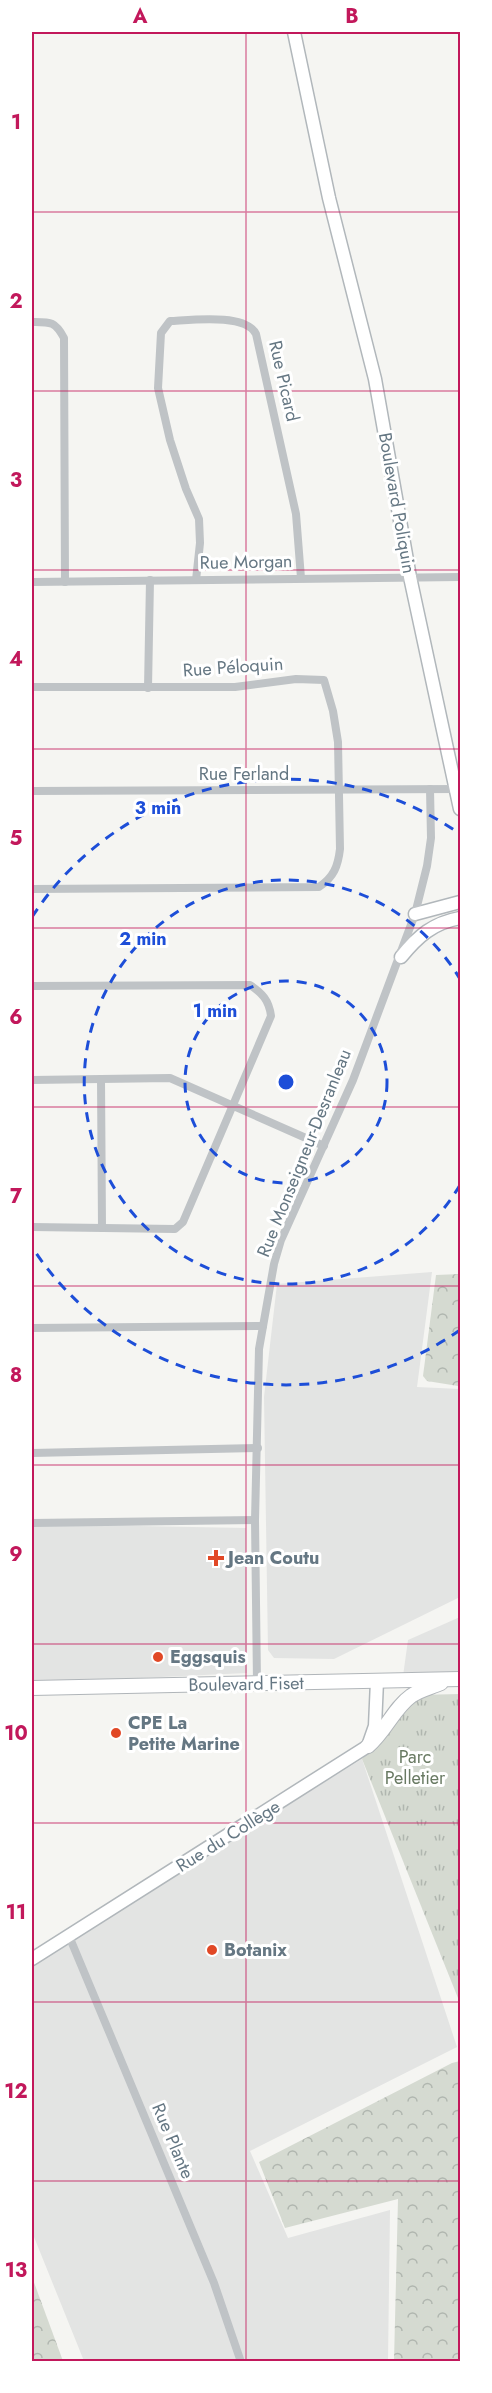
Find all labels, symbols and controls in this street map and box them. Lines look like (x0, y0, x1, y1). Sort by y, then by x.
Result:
text: A (132, 2, 148, 31)
text: B (345, 2, 359, 31)
text: 1 (11, 108, 21, 137)
text: 2 (9, 287, 23, 316)
street label: Rue Picard (262, 338, 306, 424)
street label: Boulevard Poliquin (372, 430, 422, 576)
text: 3 (10, 466, 22, 495)
street label: Rue Morgan (199, 548, 293, 576)
text: 4 (9, 645, 23, 674)
street label: Rue Péloquin (182, 651, 284, 683)
street label: Rue Ferland (199, 761, 289, 787)
text: 3 min (135, 795, 181, 821)
text: 5 (10, 824, 23, 853)
text: 2 min (119, 926, 167, 952)
text: 1 min (193, 998, 237, 1024)
text: 6 (9, 1003, 23, 1032)
street label: Rue Monseigneur-Desranleau (250, 1045, 358, 1261)
centre of rings (276, 1072, 296, 1092)
text: 7 (10, 1182, 23, 1211)
text: 8 (10, 1361, 22, 1390)
text: 9 (9, 1540, 23, 1569)
place label: Jean Coutu (225, 1545, 319, 1571)
marker: Jean Coutu (209, 1551, 223, 1565)
place label: Eggsquis (170, 1644, 246, 1670)
marker: Eggsquis (151, 1650, 165, 1664)
street label: Boulevard Fiset (188, 1670, 305, 1698)
place label: CPE La Petite Marine (128, 1710, 240, 1757)
text: 10 (4, 1719, 28, 1748)
marker: CPE La Petite Marine (109, 1726, 123, 1740)
park label: Parc Pelletier (385, 1744, 446, 1791)
street label: Rue du Collège (171, 1794, 285, 1878)
text: 11 (6, 1898, 26, 1927)
place label: Botanix (224, 1937, 287, 1963)
marker: Botanix (205, 1943, 219, 1957)
text: 12 (4, 2077, 28, 2106)
street label: Rue Plante (145, 2099, 201, 2183)
text: 13 (5, 2256, 27, 2285)

